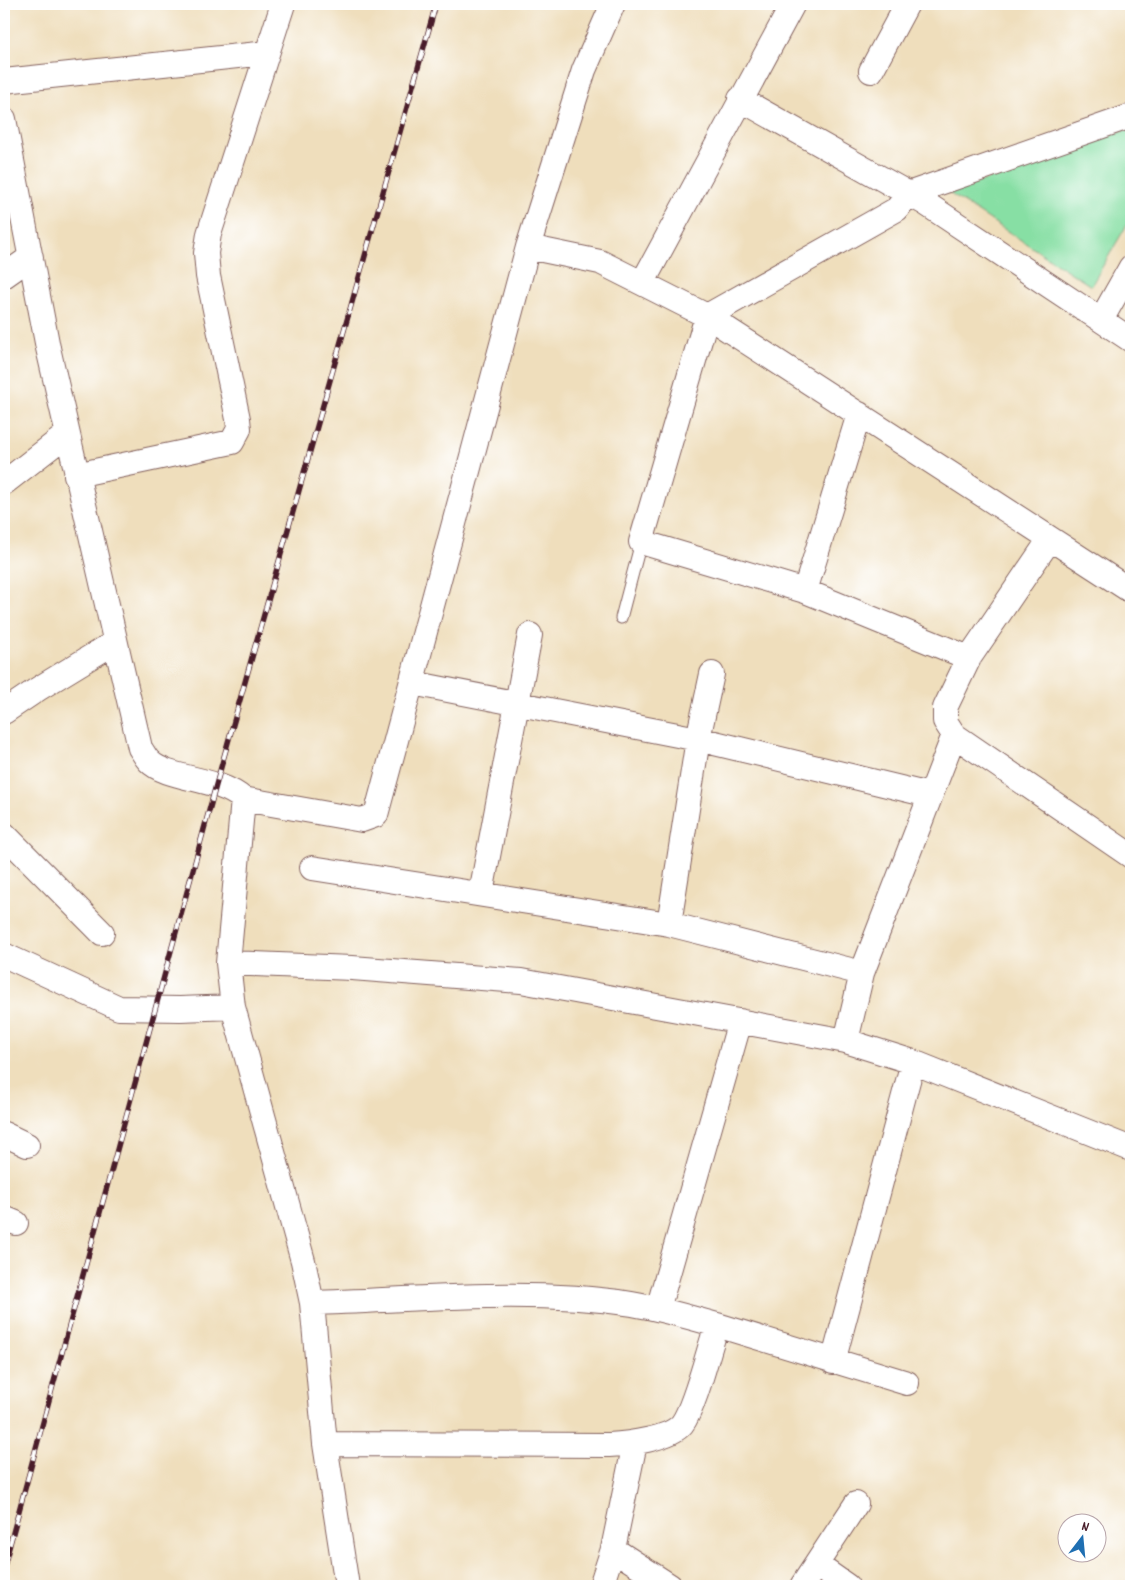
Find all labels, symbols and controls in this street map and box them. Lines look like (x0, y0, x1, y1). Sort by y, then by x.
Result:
north arrow (1058, 1512, 1108, 1562)
text: N (1079, 1517, 1091, 1538)

